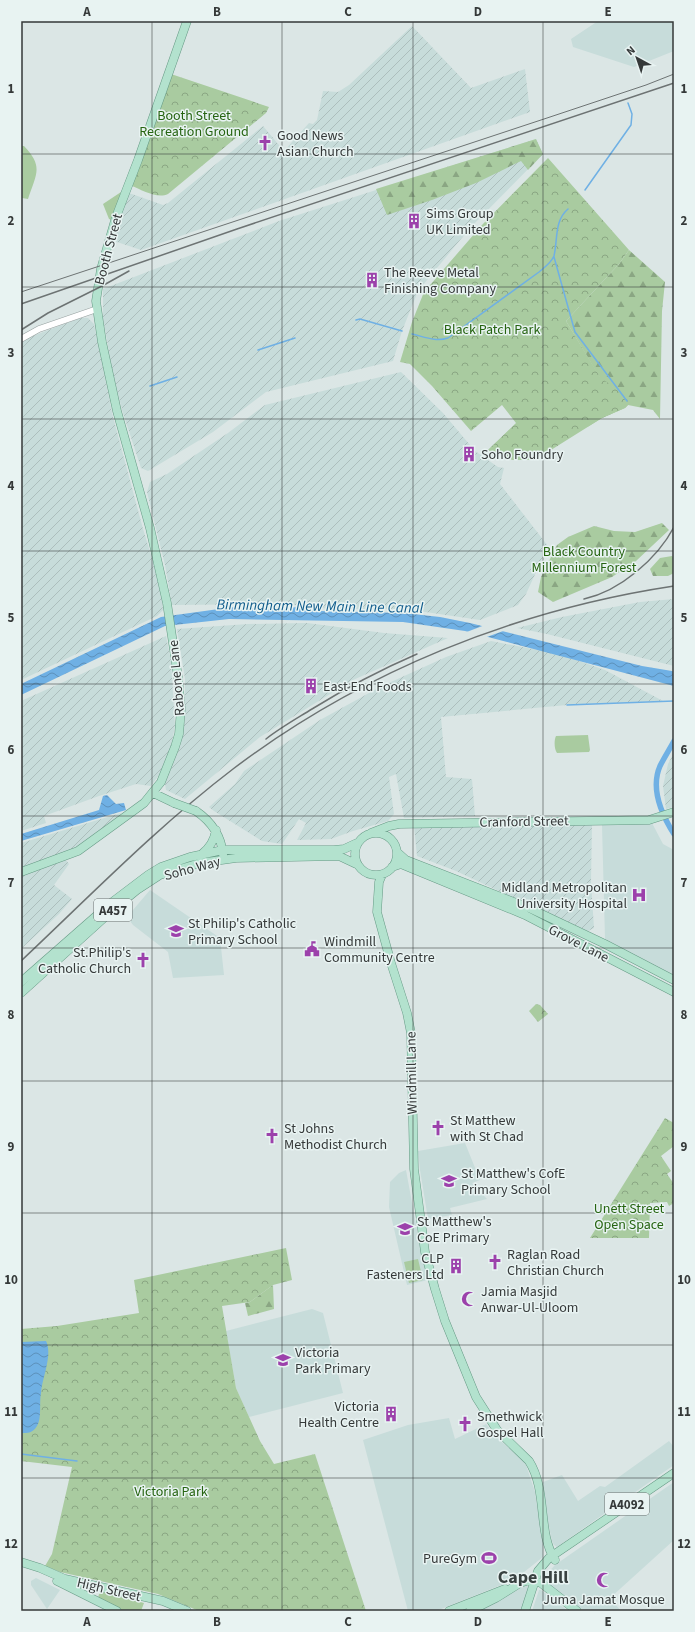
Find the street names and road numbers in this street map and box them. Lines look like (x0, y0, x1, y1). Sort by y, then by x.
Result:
street label: Booth Street (90, 211, 128, 287)
street label: Rabone Lane (164, 639, 190, 717)
street label: Cranford Street (479, 811, 569, 833)
street label: Soho Way (162, 852, 223, 886)
road number: A457 (94, 899, 132, 921)
street label: Grove Lane (545, 920, 612, 968)
street label: Windmill Lane (401, 1031, 423, 1115)
road number: A4092 (605, 1493, 649, 1515)
street label: High Street (75, 1573, 143, 1607)

